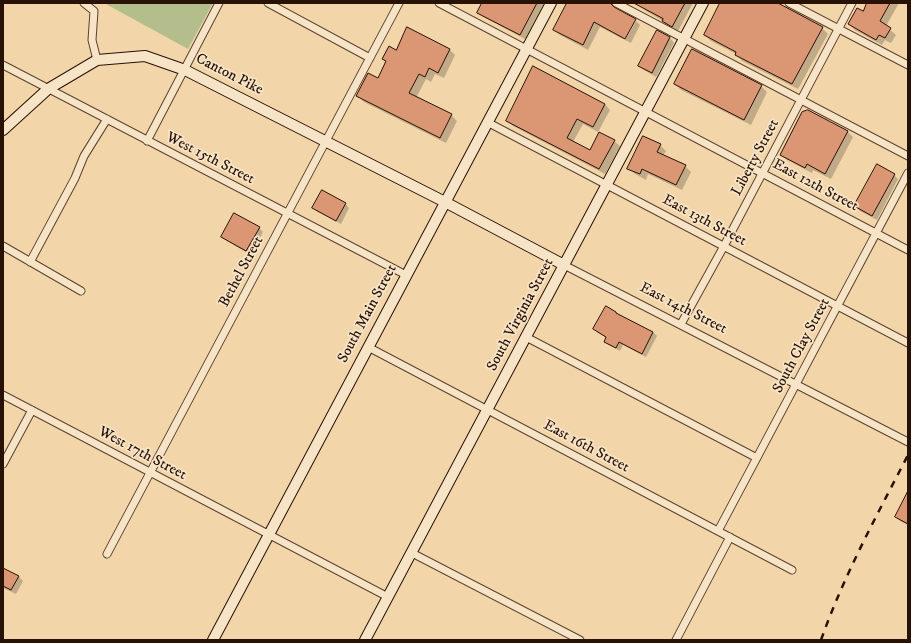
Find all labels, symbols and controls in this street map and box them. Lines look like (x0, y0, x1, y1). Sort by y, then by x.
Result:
street label: Canton Pike (192, 50, 266, 100)
street label: Liberty Street (728, 117, 784, 199)
street label: West 15th Street (163, 129, 257, 189)
street label: East 12th Street (769, 156, 861, 216)
street label: East 13th Street (659, 191, 749, 251)
street label: Bethel Street (216, 233, 268, 311)
street label: South Virginia Street (484, 256, 558, 374)
street label: South Main Street (335, 262, 401, 366)
street label: East 14th Street (636, 279, 730, 339)
street label: South Clay Street (769, 295, 835, 397)
street label: East 16th Street (540, 417, 632, 477)
street label: West 17th Street (95, 423, 189, 485)

